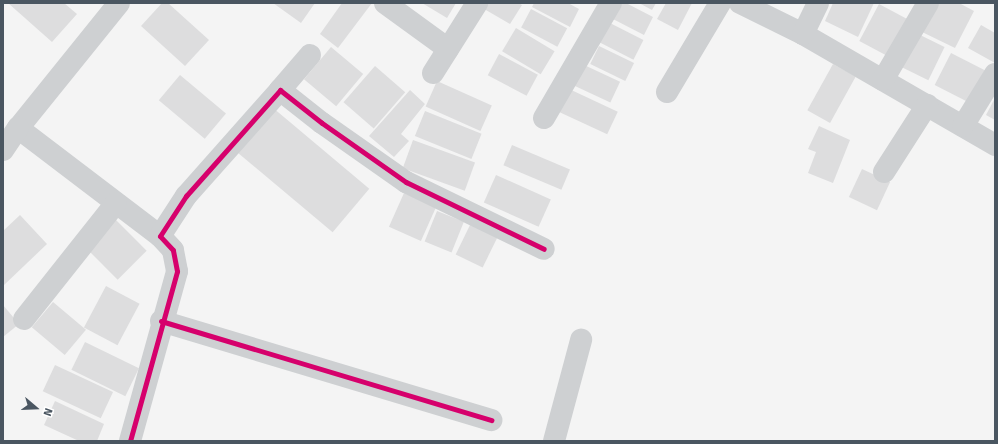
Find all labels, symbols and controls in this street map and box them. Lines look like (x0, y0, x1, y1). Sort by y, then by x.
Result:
north arrow (16, 388, 56, 428)
text: N (40, 406, 55, 418)

